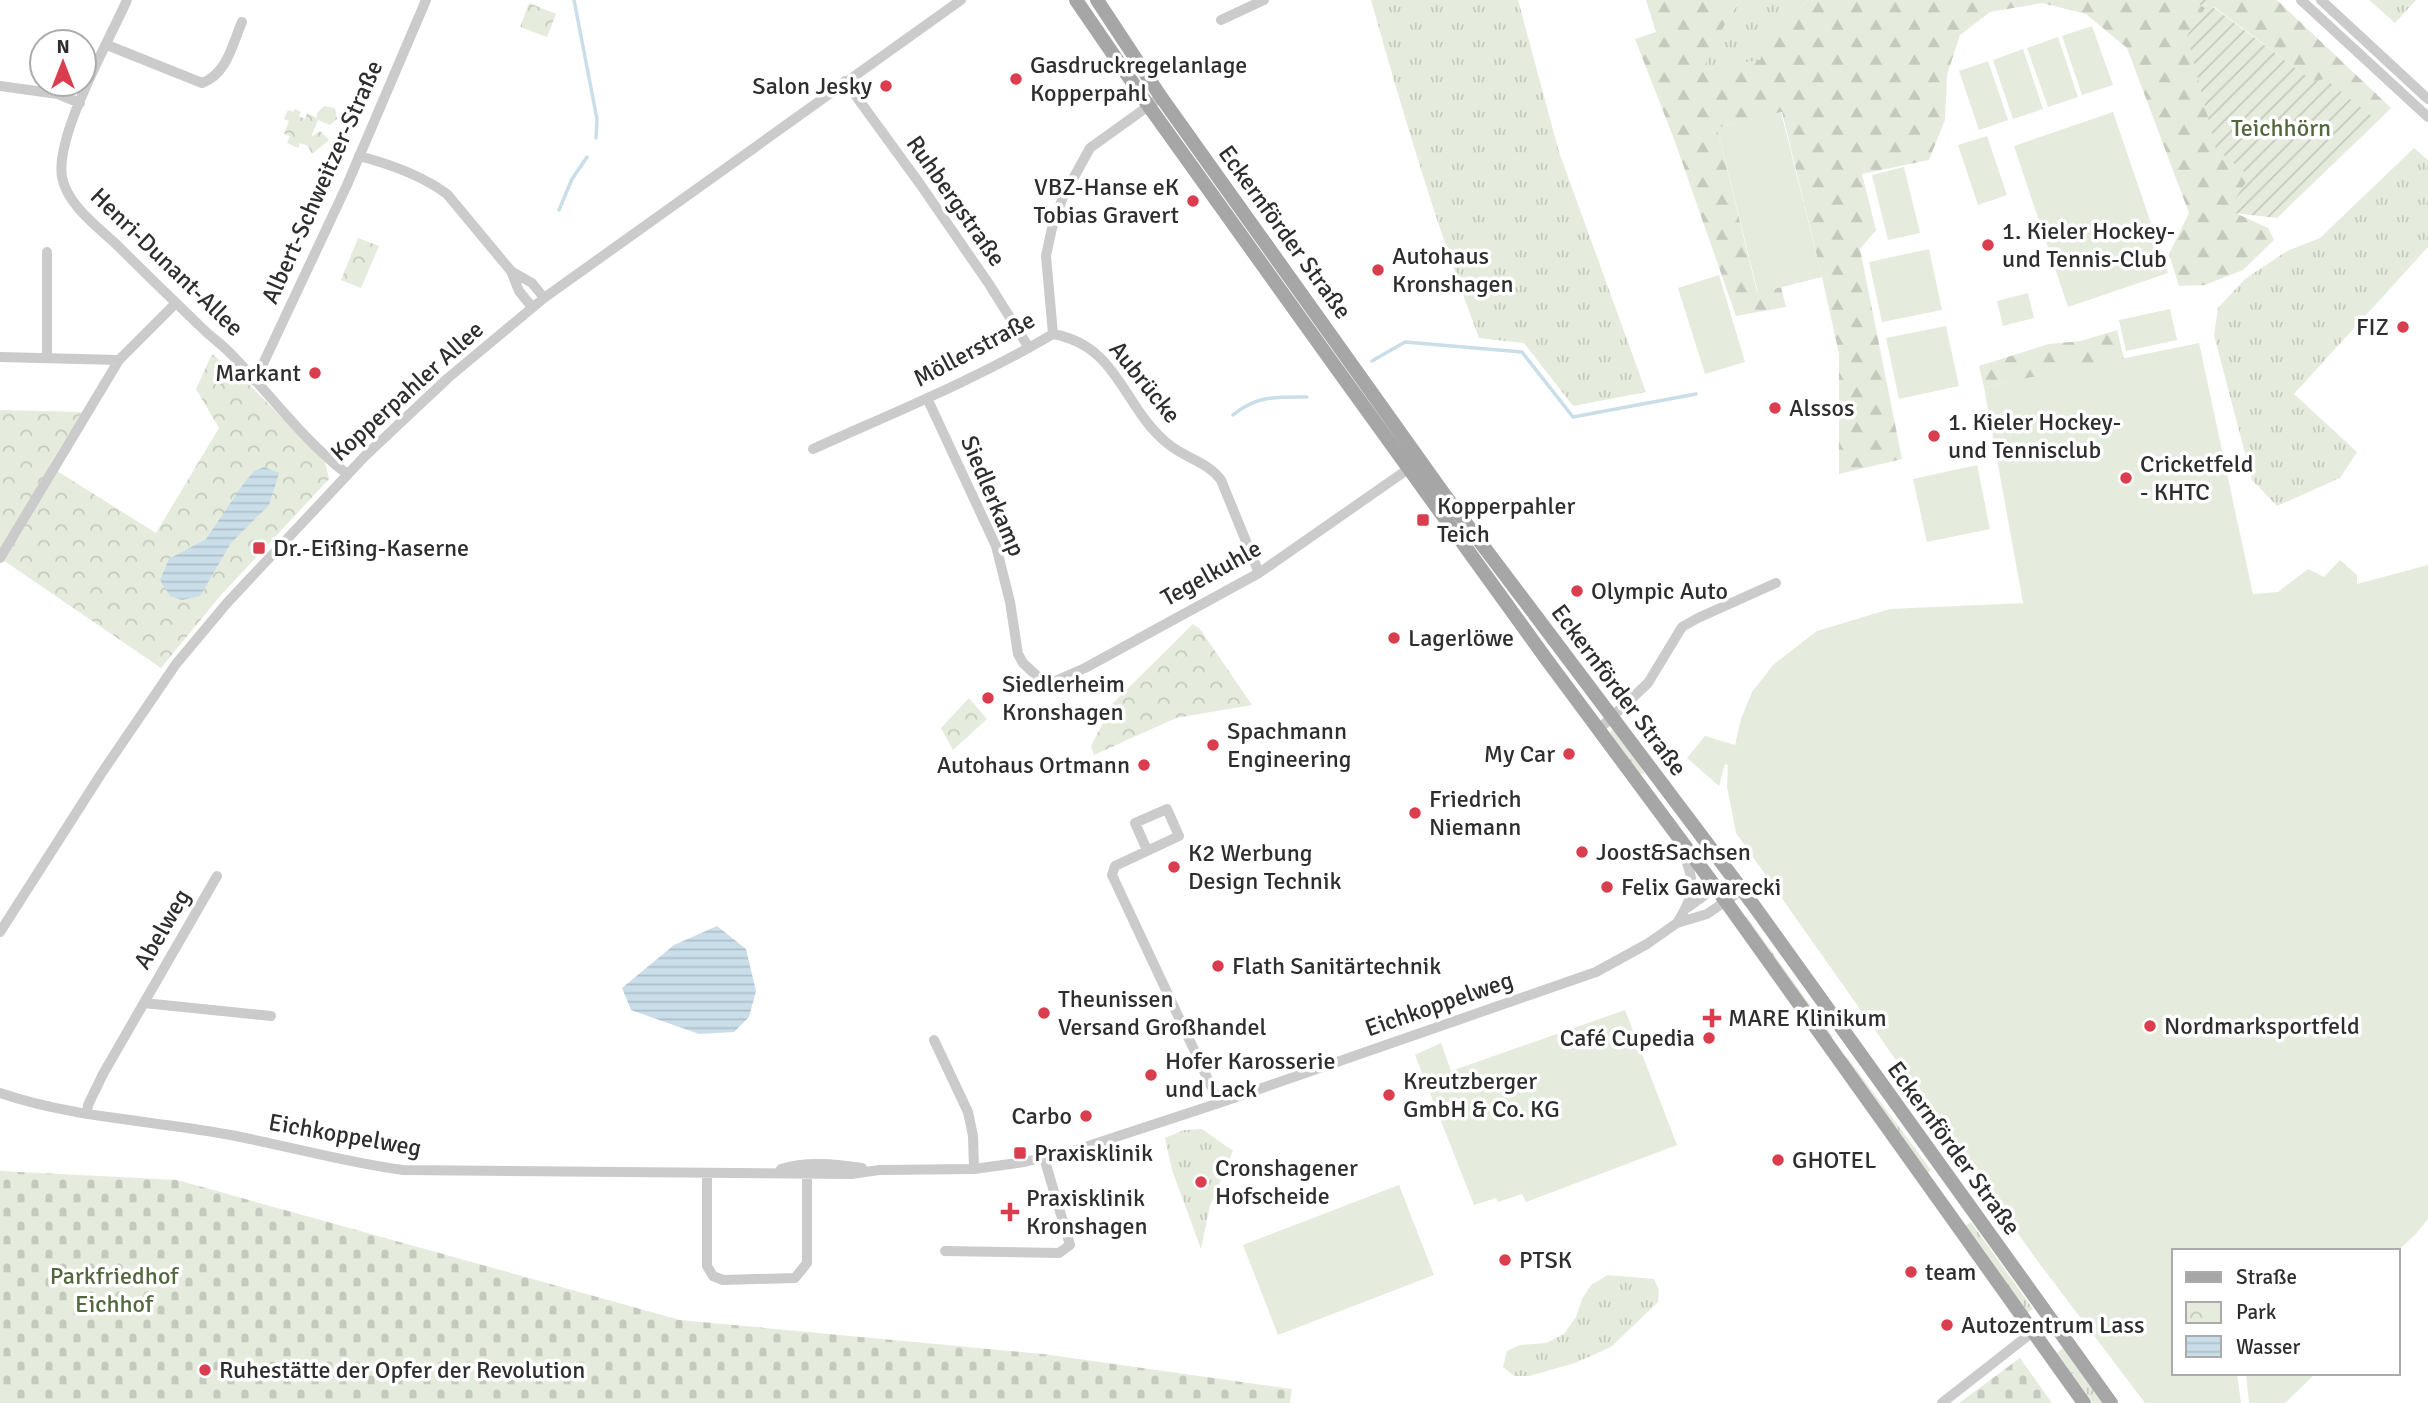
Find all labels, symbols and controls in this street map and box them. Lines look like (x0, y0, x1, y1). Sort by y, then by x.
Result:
north arrow (28, 28, 98, 98)
text: N (56, 35, 70, 59)
place label: Gasdruckregelanlage Kopperpahl (1030, 50, 1247, 108)
street label: Albert-Schweitzer-Straße (255, 56, 389, 308)
place label: Salon Jesky (752, 71, 872, 101)
marker: Gasdruckregelanlage Kopperpahl (1008, 71, 1024, 87)
marker: Salon Jesky (878, 78, 894, 94)
park label: Teichhörn (2231, 113, 2331, 143)
street label: Ruhbergstraße (900, 130, 1012, 272)
street label: Eckernförder Straße (1212, 139, 1358, 325)
place label: VBZ-Hanse eK Tobias Gravert (1033, 172, 1179, 230)
street label: Henri-Dunant-Allee (84, 181, 250, 343)
marker: VBZ-Hanse eK Tobias Gravert (1185, 193, 1201, 209)
place label: 1. Kieler Hockey- und Tennis-Club (2002, 216, 2175, 274)
marker: 1. Kieler Hockey- und Tennis-Club (1980, 237, 1996, 253)
place label: Autohaus Kronshagen (1392, 241, 1514, 299)
marker: Autohaus Kronshagen (1370, 262, 1386, 278)
street label: Möllerstraße (908, 305, 1040, 393)
place label: FIZ (2356, 312, 2389, 342)
street label: Kopperpahler Allee (324, 314, 490, 468)
marker: FIZ (2395, 319, 2411, 335)
street label: Aubrücke (1103, 335, 1187, 429)
place label: Markant (215, 358, 301, 388)
marker: Markant (307, 365, 323, 381)
place label: Alssos (1789, 393, 1854, 423)
marker: Alssos (1767, 400, 1783, 416)
place label: 1. Kieler Hockey- und Tennisclub (1948, 407, 2121, 465)
marker: 1. Kieler Hockey- und Tennisclub (1926, 428, 1942, 444)
street label: Siedlerkamp (954, 431, 1032, 561)
place label: Cricketfeld - KHTC (2140, 449, 2253, 507)
marker: Cricketfeld - KHTC (2118, 470, 2134, 486)
place label: Kopperpahler Teich (1437, 491, 1575, 549)
marker: Kopperpahler Teich (1415, 512, 1431, 528)
place label: Dr.-Eißing-Kaserne (273, 533, 469, 563)
street label: Tegelkuhle (1156, 533, 1266, 613)
marker: Dr.-Eißing-Kaserne (251, 540, 267, 556)
place label: Olympic Auto (1591, 576, 1728, 606)
marker: Olympic Auto (1569, 583, 1585, 599)
street label: Eckernförder Straße (1545, 598, 1693, 782)
place label: Lagerlöwe (1408, 623, 1514, 653)
marker: Lagerlöwe (1386, 630, 1402, 646)
place label: Siedlerheim Kronshagen (1002, 669, 1125, 727)
marker: Siedlerheim Kronshagen (980, 690, 996, 706)
place label: Spachmann Engineering (1227, 716, 1351, 774)
marker: Spachmann Engineering (1205, 737, 1221, 753)
place label: My Car (1484, 739, 1555, 769)
marker: My Car (1561, 746, 1577, 762)
place label: Autohaus Ortmann (937, 750, 1130, 780)
marker: Autohaus Ortmann (1136, 757, 1152, 773)
place label: Friedrich Niemann (1429, 784, 1522, 842)
marker: Friedrich Niemann (1407, 805, 1423, 821)
place label: Joost&Sachsen (1596, 837, 1751, 867)
place label: K2 Werbung Design Technik (1188, 838, 1342, 896)
marker: Joost&Sachsen (1574, 844, 1590, 860)
marker: K2 Werbung Design Technik (1166, 859, 1182, 875)
place label: Felix Gawarecki (1621, 872, 1781, 902)
marker: Felix Gawarecki (1599, 879, 1615, 895)
street label: Abelweg (127, 883, 197, 975)
place label: Flath Sanitärtechnik (1232, 951, 1441, 981)
marker: Flath Sanitärtechnik (1210, 958, 1226, 974)
street label: Eichkoppelweg (1361, 965, 1517, 1043)
place label: Theunissen Versand Großhandel (1058, 984, 1266, 1042)
place label: MARE Klinikum (1728, 1003, 1887, 1033)
marker: Theunissen Versand Großhandel (1036, 1005, 1052, 1021)
marker: MARE Klinikum (1702, 1008, 1722, 1028)
place label: Nordmarksportfeld (2164, 1011, 2360, 1041)
marker: Nordmarksportfeld (2142, 1018, 2158, 1034)
place label: Café Cupedia (1560, 1023, 1695, 1053)
marker: Café Cupedia (1701, 1030, 1717, 1046)
place label: Hofer Karosserie und Lack (1165, 1046, 1336, 1104)
street label: Eckernförder Straße (1881, 1055, 2027, 1241)
place label: Kreutzberger GmbH & Co. KG (1403, 1066, 1560, 1124)
marker: Hofer Karosserie und Lack (1143, 1067, 1159, 1083)
marker: Kreutzberger GmbH & Co. KG (1381, 1087, 1397, 1103)
place label: Carbo (1012, 1101, 1072, 1131)
street label: Eichkoppelweg (266, 1107, 424, 1163)
marker: Carbo (1078, 1108, 1094, 1124)
place label: Praxisklinik (1034, 1138, 1153, 1168)
marker: Praxisklinik (1012, 1145, 1028, 1161)
place label: GHOTEL (1792, 1145, 1876, 1175)
marker: GHOTEL (1770, 1152, 1786, 1168)
place label: Cronshagener Hofscheide (1215, 1153, 1358, 1211)
marker: Cronshagener Hofscheide (1193, 1174, 1209, 1190)
place label: Praxisklinik Kronshagen (1026, 1183, 1148, 1241)
marker: Praxisklinik Kronshagen (1000, 1202, 1020, 1222)
place label: PTSK (1519, 1245, 1572, 1275)
legend (2172, 1249, 2400, 1375)
marker: PTSK (1497, 1252, 1513, 1268)
place label: team (1925, 1257, 1977, 1287)
park label: Parkfriedhof Eichhof (50, 1261, 179, 1319)
marker: team (1903, 1264, 1919, 1280)
text: Straße (2236, 1264, 2297, 1290)
text: Park (2236, 1299, 2277, 1325)
place label: Autozentrum Lass (1961, 1310, 2145, 1340)
marker: Autozentrum Lass (1939, 1317, 1955, 1333)
text: Wasser (2236, 1334, 2301, 1360)
place label: Ruhestätte der Opfer der Revolution (219, 1355, 585, 1385)
marker: Ruhestätte der Opfer der Revolution (197, 1362, 213, 1378)

